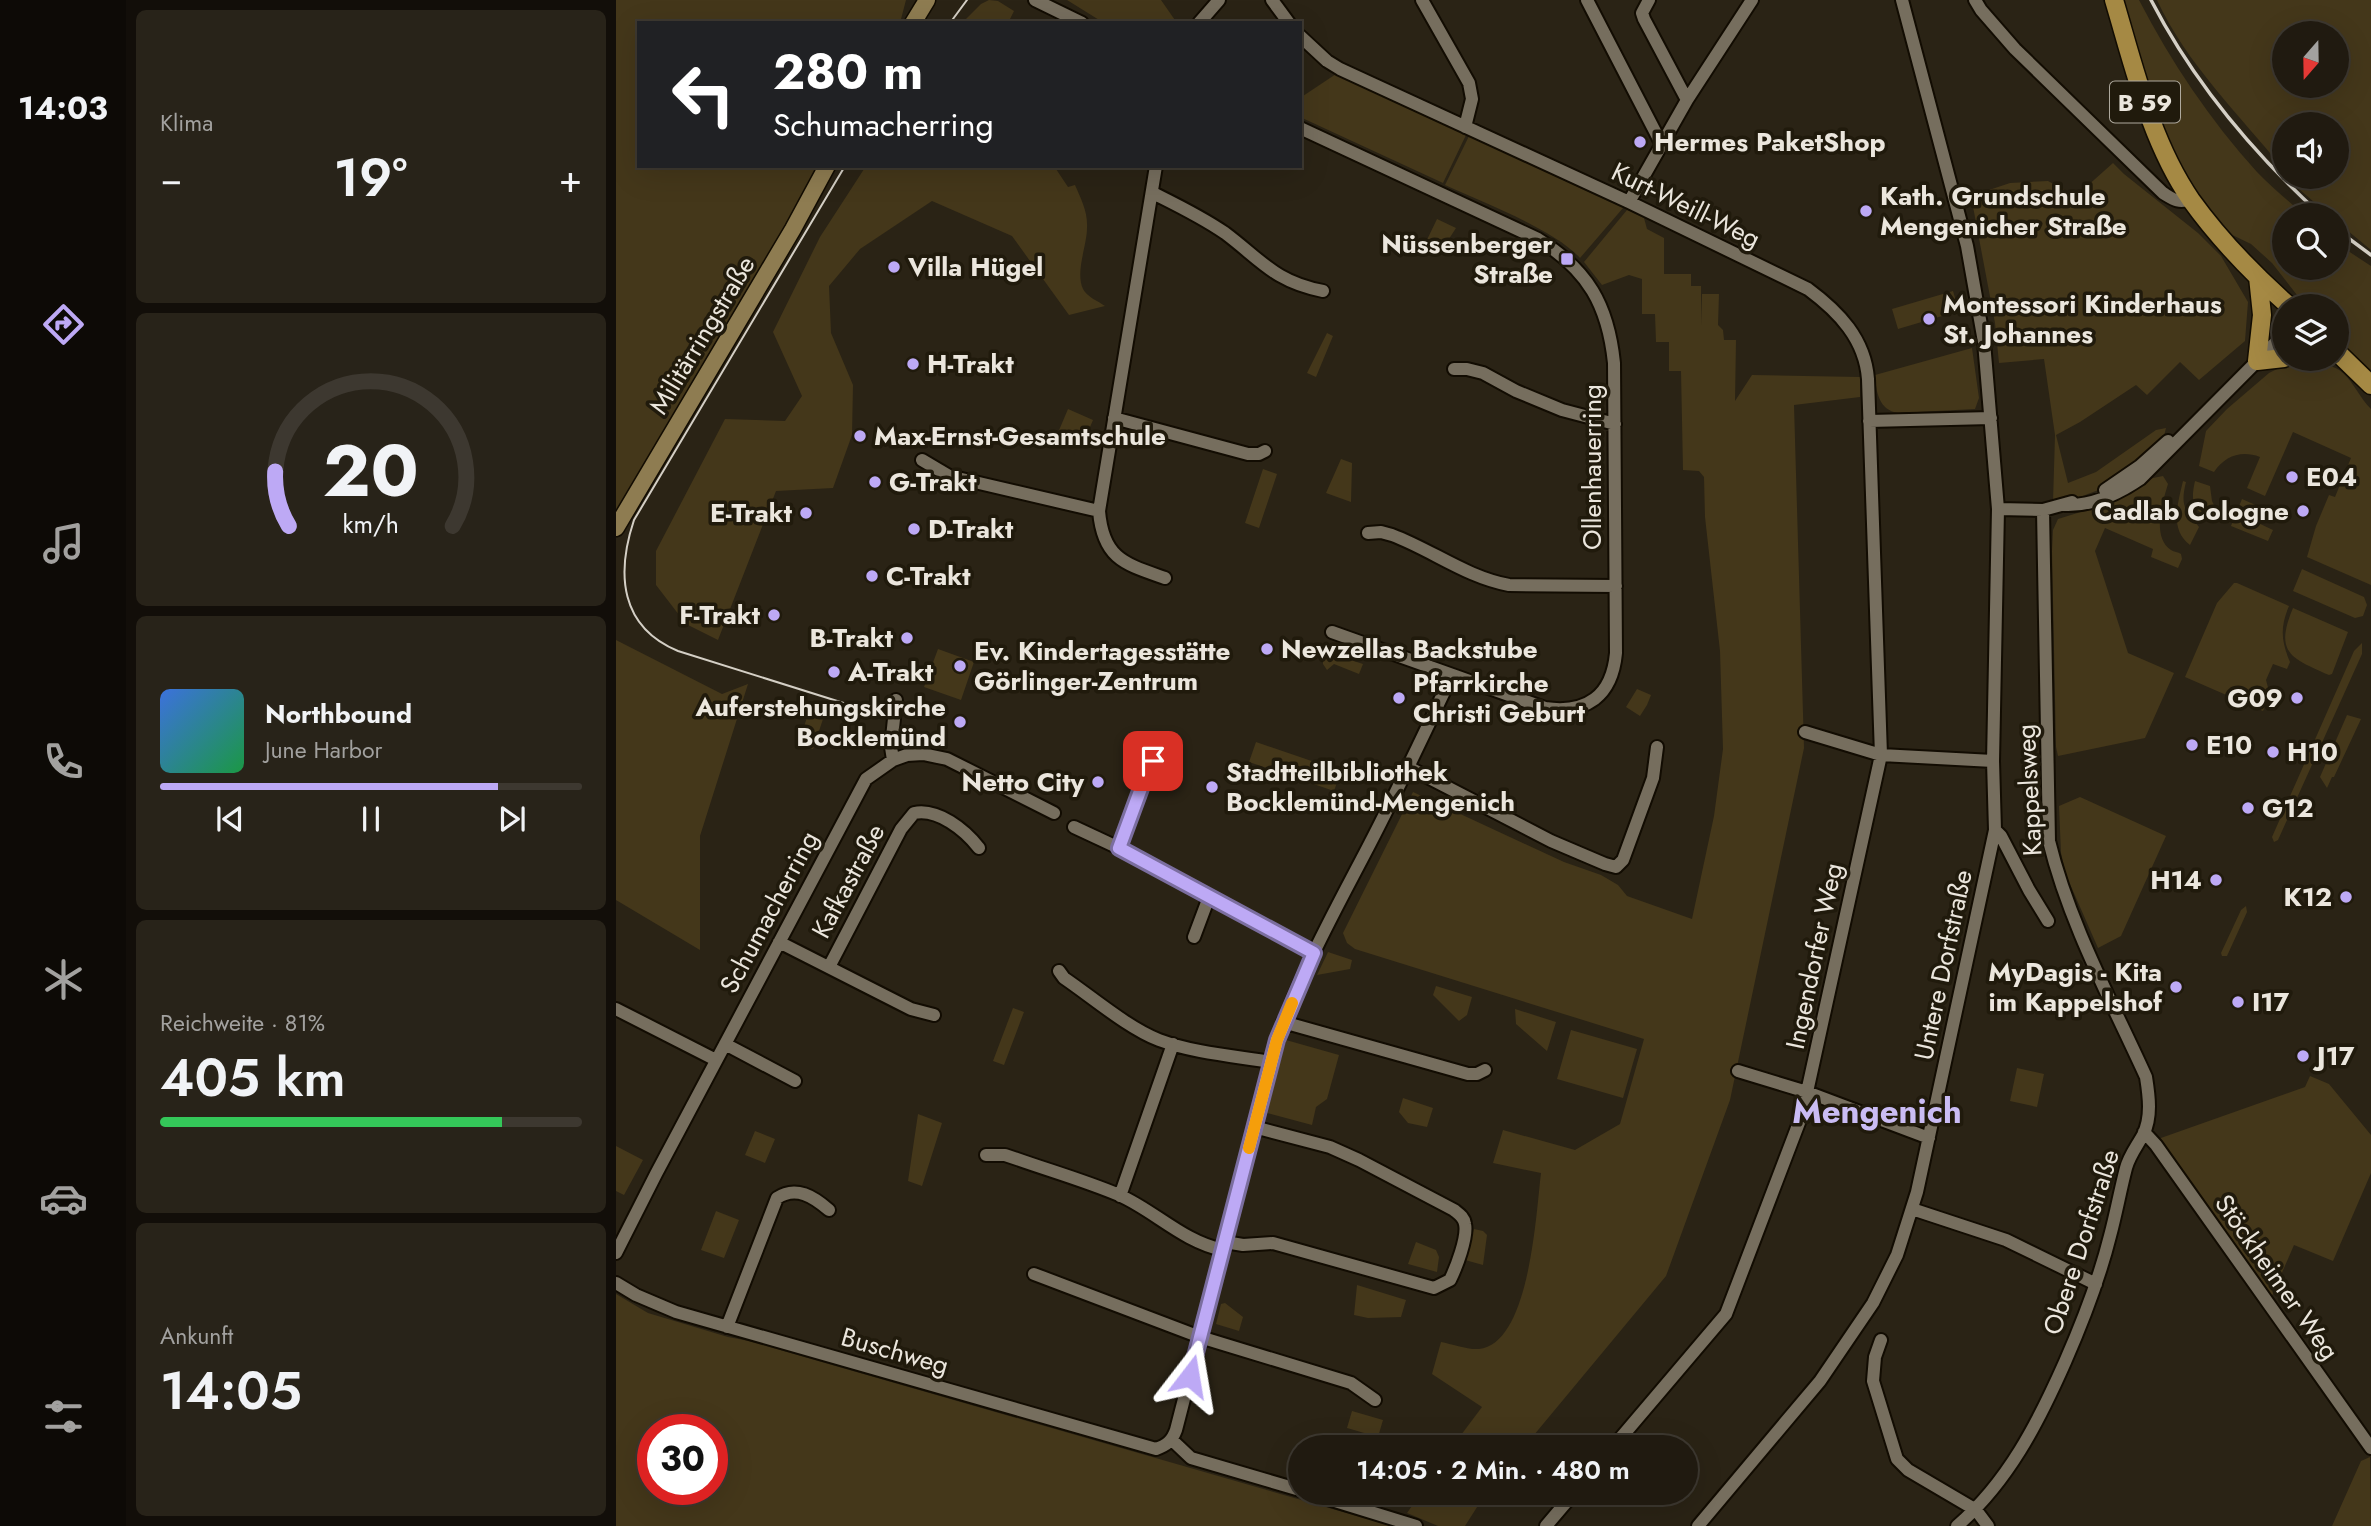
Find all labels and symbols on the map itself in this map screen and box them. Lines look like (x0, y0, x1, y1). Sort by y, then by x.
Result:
north arrow (2272, 21, 2348, 98)
road number: B 59 (2110, 82, 2180, 122)
place label: Hermes PaketShop (1654, 123, 1886, 161)
marker: Hermes PaketShop (1632, 134, 1648, 150)
street label: Kurt-Weill-Weg (1605, 153, 1767, 257)
place label: Kath. Grundschule Mengenicher Straße (1880, 177, 2127, 245)
marker: Kath. Grundschule Mengenicher Straße (1858, 203, 1874, 219)
place label: Nüssenberger Straße (1381, 225, 1553, 293)
place label: Villa Hügel (907, 248, 1043, 286)
street label: Militärringstraße (640, 249, 764, 421)
marker: Nüssenberger Straße (1559, 251, 1575, 267)
marker: Villa Hügel (886, 259, 902, 275)
place label: Montessori Kinderhaus St. Johannes (1943, 285, 2222, 353)
marker: Montessori Kinderhaus St. Johannes (1921, 311, 1937, 327)
place label: H-Trakt (927, 345, 1014, 383)
marker: H-Trakt (905, 356, 921, 372)
street label: Ollenhauerring (1573, 384, 1611, 550)
place label: Max-Ernst-Gesamtschule (874, 417, 1166, 455)
marker: Max-Ernst-Gesamtschule (852, 428, 868, 444)
place label: E04 (2306, 458, 2357, 496)
place label: G-Trakt (889, 463, 977, 501)
marker: E04 (2284, 469, 2300, 485)
marker: G-Trakt (867, 474, 883, 490)
place label: Cadlab Cologne (2094, 492, 2289, 530)
place label: E-Trakt (710, 494, 793, 532)
marker: Cadlab Cologne (2295, 503, 2311, 519)
marker: E-Trakt (798, 505, 814, 521)
place label: D-Trakt (928, 510, 1014, 548)
marker: D-Trakt (906, 521, 922, 537)
place label: C-Trakt (886, 557, 971, 595)
marker: C-Trakt (864, 568, 880, 584)
place label: F-Trakt (679, 596, 761, 634)
marker: F-Trakt (766, 607, 782, 623)
place label: B-Trakt (809, 619, 894, 657)
marker: B-Trakt (899, 630, 915, 646)
place label: Newzellas Backstube (1281, 630, 1538, 668)
place label: Ev. Kindertagesstätte Görlinger-Zentrum (974, 632, 1231, 700)
marker: Newzellas Backstube (1259, 641, 1275, 657)
place label: A-Trakt (847, 653, 934, 691)
marker: Ev. Kindertagesstätte Görlinger-Zentrum (952, 658, 968, 674)
marker: A-Trakt (826, 664, 842, 680)
place label: Pfarrkirche Christi Geburt (1413, 664, 1586, 732)
place label: G09 (2227, 679, 2283, 717)
place label: Auferstehungskirche Bocklemünd (694, 688, 946, 756)
marker: Pfarrkirche Christi Geburt (1391, 690, 1407, 706)
marker: G09 (2289, 690, 2305, 706)
marker: Auferstehungskirche Bocklemünd (952, 714, 968, 730)
street label: Kappelsweg (2007, 723, 2051, 857)
place label: E10 (2206, 726, 2252, 764)
pin (1123, 731, 1183, 791)
place label: H10 (2287, 733, 2338, 771)
marker: E10 (2184, 737, 2200, 753)
marker: H10 (2265, 744, 2281, 760)
place label: Stadtteilbibliothek Bocklemünd-Mengenich (1226, 753, 1515, 821)
place label: Netto City (962, 763, 1084, 801)
marker: Netto City (1090, 774, 1106, 790)
marker: Stadtteilbibliothek Bocklemünd-Mengenich (1204, 779, 1220, 795)
place label: G12 (2262, 789, 2313, 827)
marker: G12 (2240, 800, 2256, 816)
street label: Kafkastraße (802, 817, 894, 945)
street label: Schumacherring (710, 824, 828, 1000)
street label: Ingendorfer Weg (1776, 860, 1852, 1052)
place label: H14 (2150, 861, 2202, 899)
street label: Untere Dorfstraße (1904, 866, 1982, 1064)
marker: H14 (2208, 872, 2224, 888)
place label: K12 (2284, 878, 2332, 916)
marker: K12 (2338, 889, 2354, 905)
place label: MyDagis - Kita im Kappelshof (1988, 953, 2163, 1021)
marker: MyDagis - Kita im Kappelshof (2168, 979, 2184, 995)
place label: I17 (2252, 983, 2290, 1021)
marker: I17 (2230, 994, 2246, 1010)
place label: J17 (2312, 1037, 2355, 1075)
marker: J17 (2295, 1048, 2311, 1064)
district label: Mengenich (1792, 1088, 1962, 1135)
street label: Obere Dorfstraße (2033, 1144, 2129, 1340)
street label: Stöckheimer Weg (2206, 1186, 2348, 1368)
street label: Buschweg (837, 1318, 953, 1384)
position arrow (1153, 1339, 1227, 1413)
speed limit sign: 30 (637, 1414, 728, 1505)

